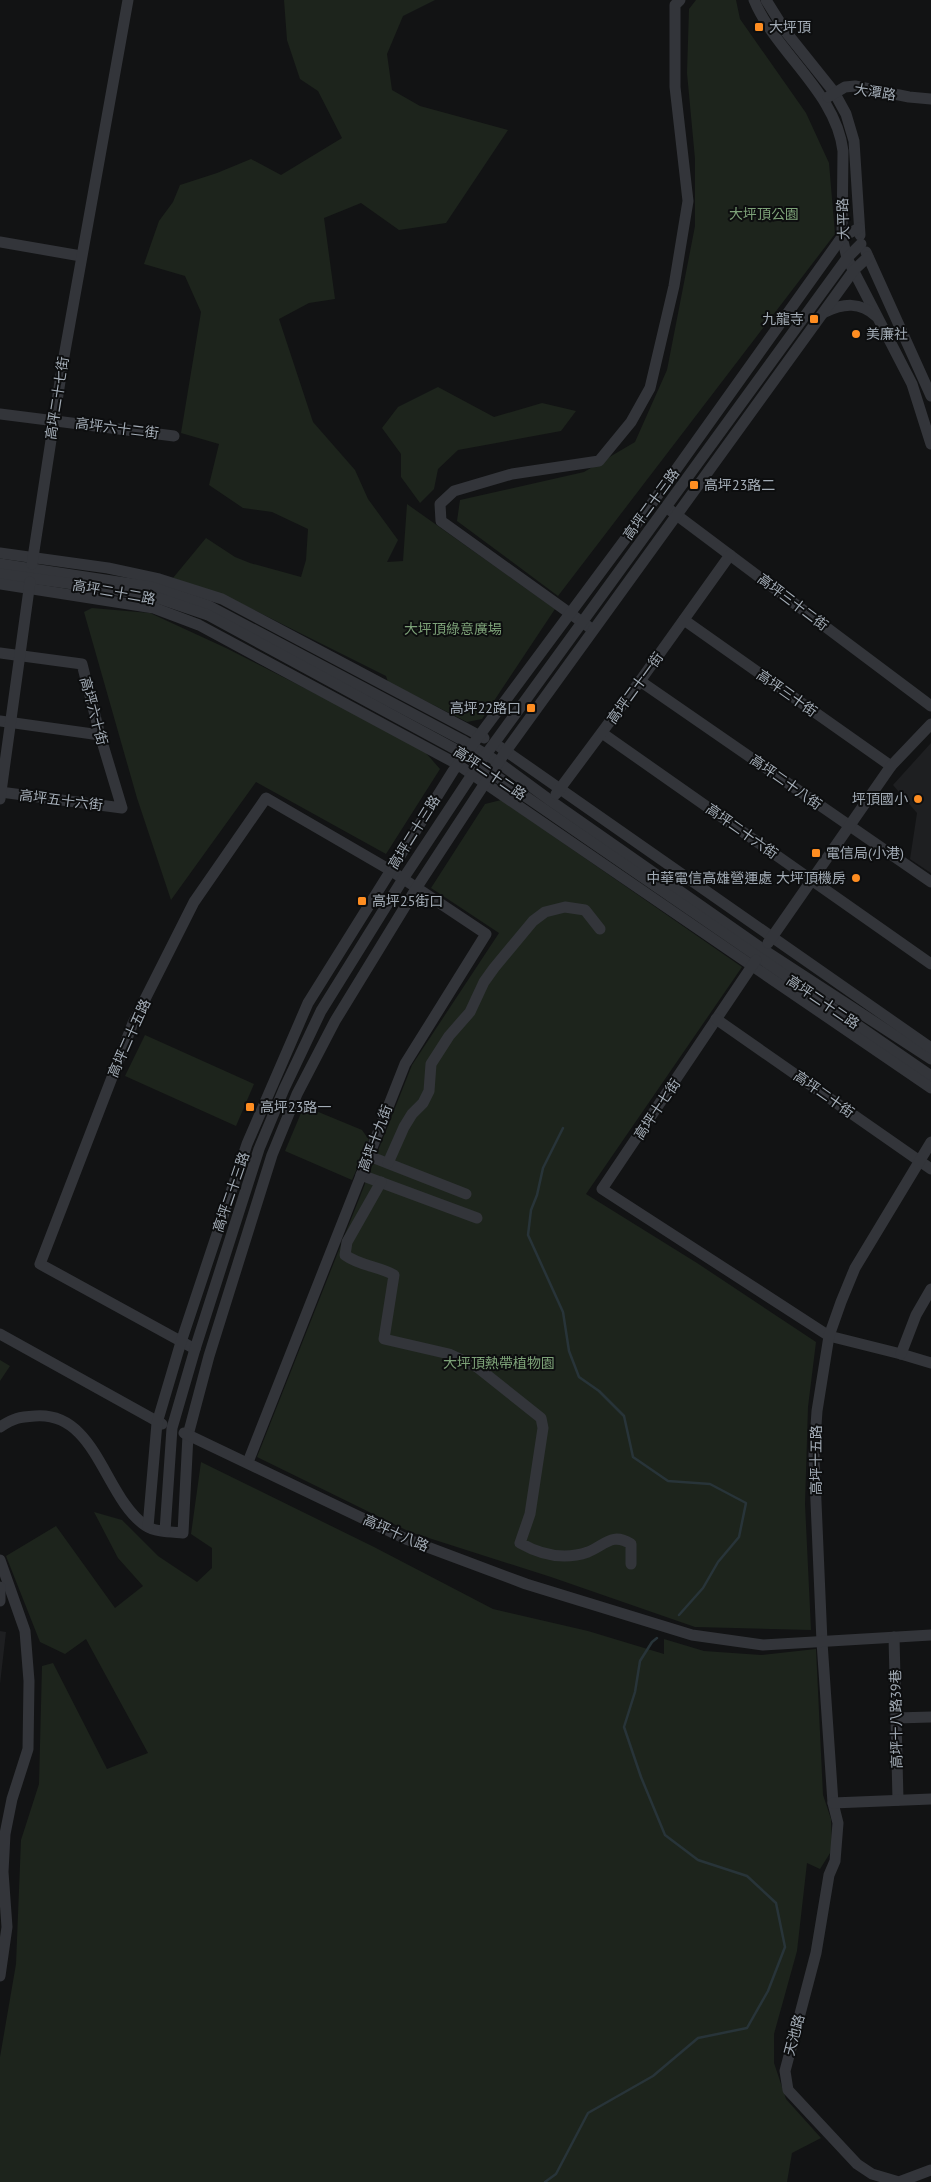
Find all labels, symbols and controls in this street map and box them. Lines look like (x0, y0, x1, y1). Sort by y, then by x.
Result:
place label: 大坪頂 (769, 18, 811, 36)
marker: 大坪頂 (753, 21, 765, 33)
street label: 大潭路 (853, 80, 897, 104)
street label: 大平路 (833, 198, 853, 240)
park label: 大坪頂公園 (729, 205, 799, 223)
place label: 九龍寺 (762, 310, 804, 328)
marker: 九龍寺 (808, 313, 820, 325)
place label: 美廉社 (866, 325, 908, 343)
marker: 美廉社 (850, 328, 862, 340)
street label: 高坪二十七街 (42, 355, 72, 441)
street label: 高坪六十二街 (74, 414, 160, 442)
street label: 高坪二十三路 (619, 465, 683, 543)
place label: 高坪23路二 (704, 476, 775, 494)
marker: 高坪23路二 (688, 479, 700, 491)
street label: 高坪三十二街 (754, 570, 832, 634)
street label: 高坪二十二路 (71, 576, 157, 608)
park label: 大坪頂綠意廣場 (404, 620, 502, 638)
street label: 高坪二十一街 (603, 649, 667, 727)
street label: 高坪三十街 (753, 666, 821, 720)
street label: 高坪六十街 (76, 675, 112, 747)
place label: 高坪22路口 (450, 699, 521, 717)
marker: 高坪22路口 (525, 702, 537, 714)
street label: 高坪二十二路 (450, 742, 530, 804)
street label: 高坪二十八街 (746, 751, 826, 813)
street label: 高坪五十六街 (18, 786, 104, 814)
place label: 坪頂國小 (852, 790, 908, 808)
street label: 高坪二十三路 (384, 792, 444, 872)
marker: 坪頂國小 (912, 793, 924, 805)
street label: 高坪二十六街 (702, 800, 782, 862)
place label: 電信局(小港) (826, 844, 904, 862)
marker: 電信局(小港) (810, 847, 822, 859)
place label: 中華電信高雄營運處 大坪頂機房 (646, 869, 846, 887)
marker: 中華電信高雄營運處 大坪頂機房 (850, 872, 862, 884)
place label: 高坪25街口 (372, 892, 443, 910)
marker: 高坪25街口 (356, 895, 368, 907)
street label: 高坪二十二路 (783, 971, 863, 1033)
street label: 高坪二十五路 (104, 996, 154, 1080)
street label: 高坪二十街 (790, 1067, 858, 1121)
street label: 高坪十七街 (630, 1075, 684, 1143)
place label: 高坪23路一 (260, 1098, 331, 1116)
marker: 高坪23路一 (244, 1101, 256, 1113)
street label: 高坪十九街 (354, 1102, 396, 1174)
street label: 高坪二十三路 (209, 1149, 253, 1235)
park label: 大坪頂熱帶植物園 (443, 1354, 555, 1372)
street label: 高坪十五路 (807, 1425, 825, 1495)
street label: 高坪十八路 (360, 1511, 432, 1555)
street label: 高坪十八路39巷 (886, 1669, 906, 1769)
street label: 天池路 (780, 2012, 808, 2058)

